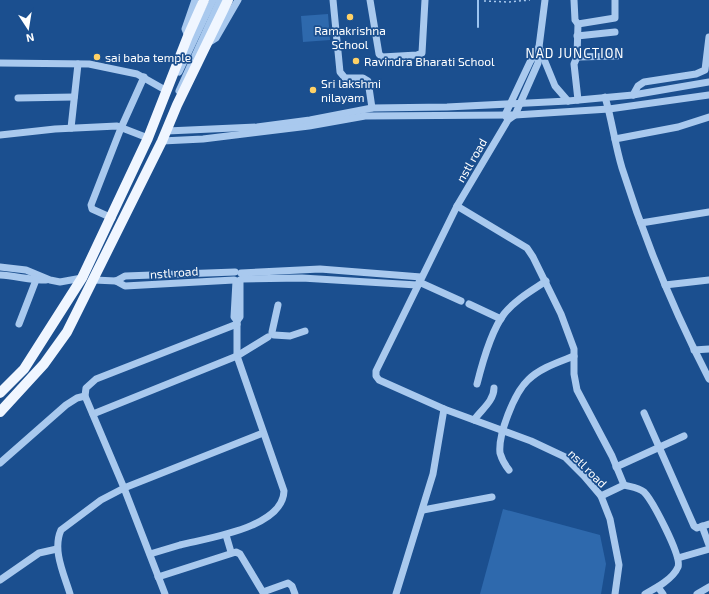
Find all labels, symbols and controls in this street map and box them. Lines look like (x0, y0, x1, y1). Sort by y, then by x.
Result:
north arrow (8, 8, 48, 48)
marker: Ramakrishna School (345, 12, 355, 22)
place label: Ramakrishna School (314, 23, 386, 51)
text: N (25, 31, 35, 45)
district label: NAD JUNCTION (526, 45, 624, 61)
place label: sai baba temple (105, 50, 191, 64)
marker: sai baba temple (92, 52, 102, 62)
place label: Ravindra Bharati School (364, 54, 495, 68)
marker: Ravindra Bharati School (351, 56, 361, 66)
place label: Sri lakshmi nilayam (321, 76, 381, 104)
marker: Sri lakshmi nilayam (308, 85, 318, 95)
street label: nstl road (453, 135, 489, 185)
street label: nstl road (149, 263, 199, 281)
street label: nstl road (566, 446, 610, 490)

